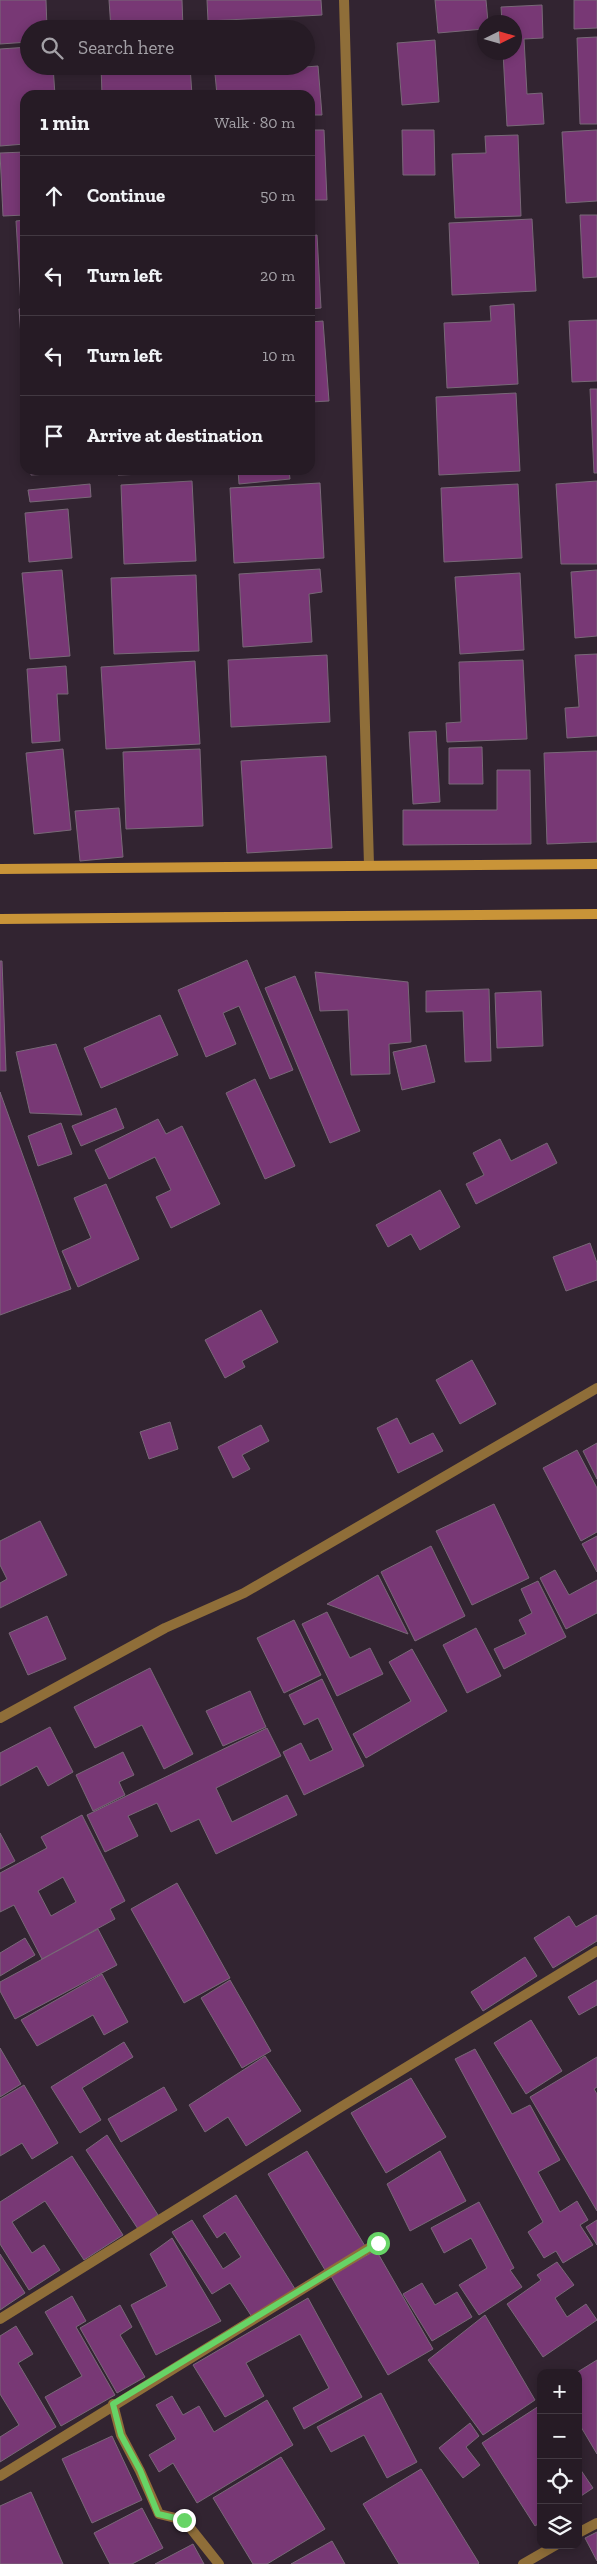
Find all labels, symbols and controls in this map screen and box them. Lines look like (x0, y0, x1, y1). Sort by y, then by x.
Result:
north arrow (477, 15, 522, 60)
search box (20, 20, 315, 75)
icon: search (38, 34, 66, 62)
text: Search here (78, 36, 174, 59)
text: 1 min (40, 110, 90, 135)
text: Walk · 80 m (214, 113, 295, 132)
icon: ahead (40, 182, 68, 210)
text: Continue (87, 184, 165, 207)
text: 50 m (260, 186, 295, 205)
icon: left (40, 262, 68, 290)
text: Turn left (87, 264, 162, 287)
text: 20 m (260, 266, 295, 285)
icon: left (40, 342, 68, 370)
text: Turn left (87, 344, 162, 367)
text: 10 m (262, 346, 295, 365)
icon: arrive (40, 422, 68, 450)
text: Arrive at destination (87, 424, 263, 447)
route start (367, 2232, 390, 2255)
map controls (537, 2369, 582, 2549)
button: + (537, 2369, 582, 2414)
button: − (537, 2414, 582, 2459)
button: locate (537, 2459, 582, 2504)
button: layers (537, 2504, 582, 2549)
route end (173, 2509, 196, 2532)

